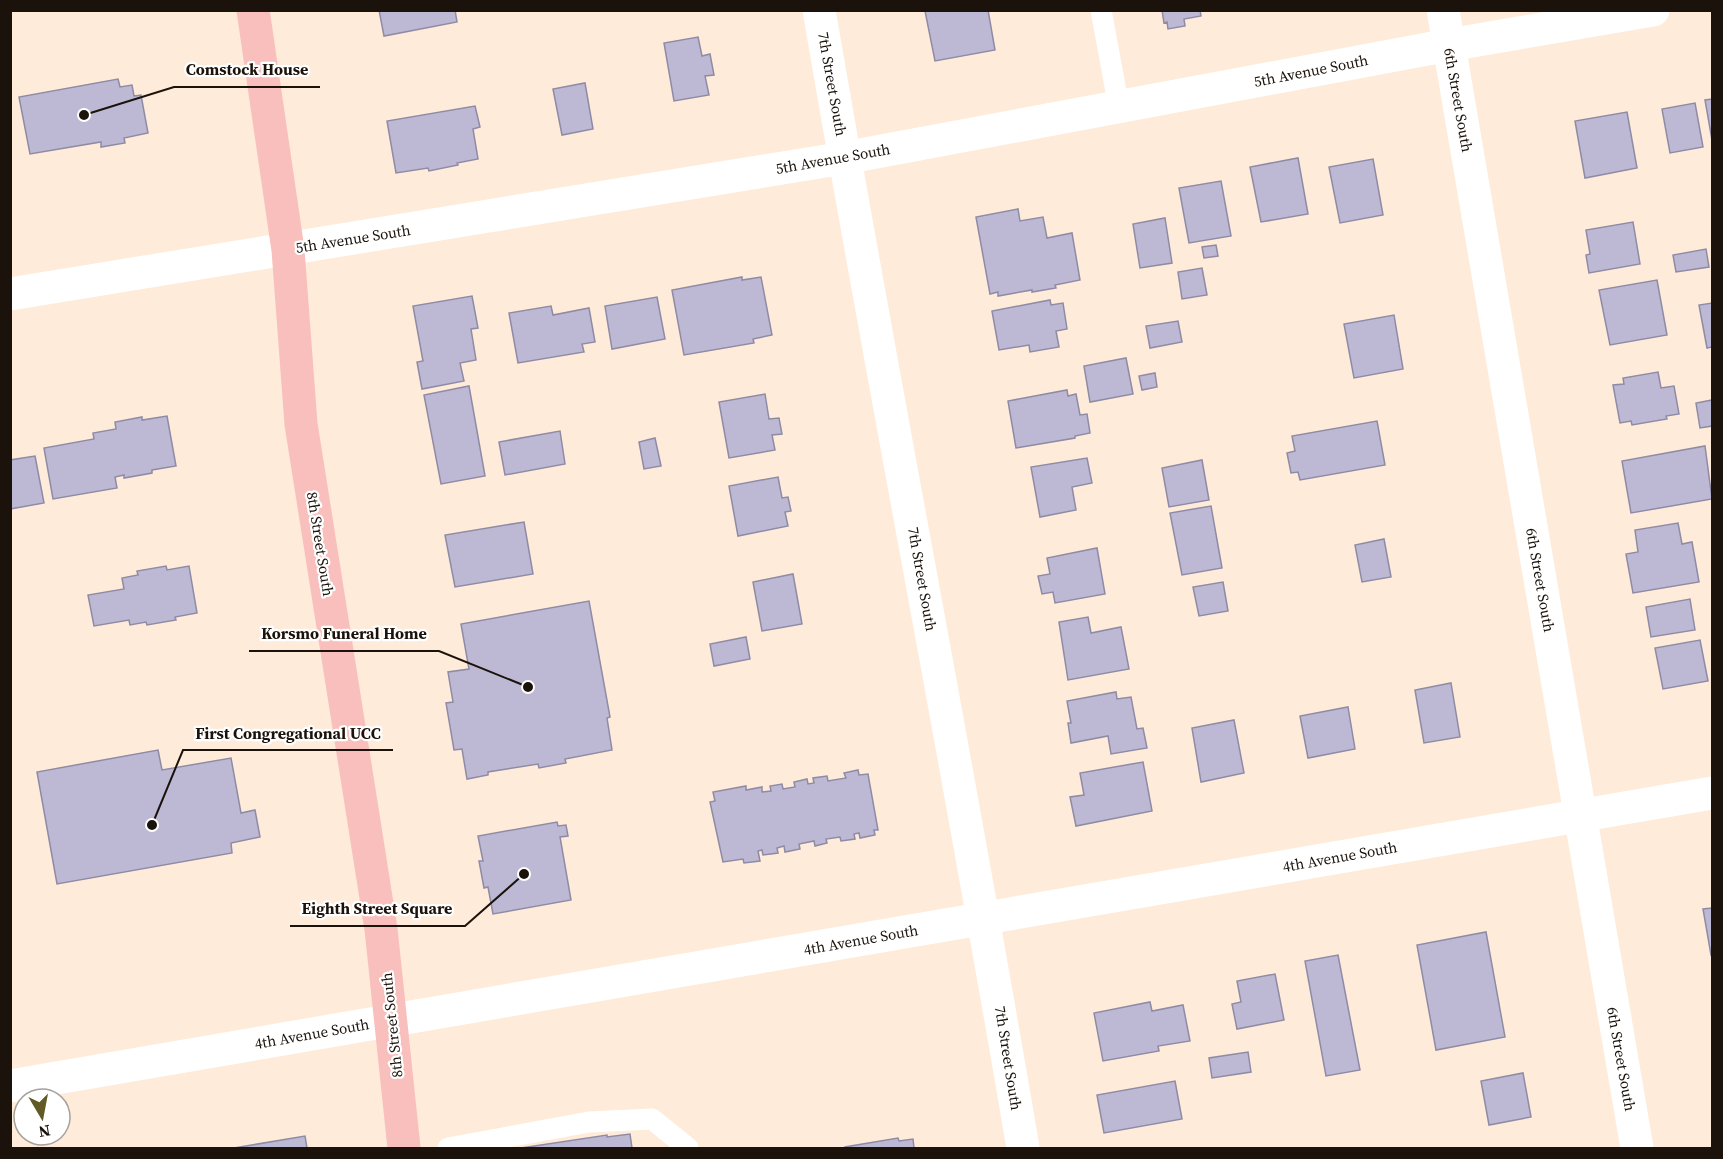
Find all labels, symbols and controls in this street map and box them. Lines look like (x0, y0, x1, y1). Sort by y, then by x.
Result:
street label: 7th Street South (813, 30, 852, 138)
street label: 6th Street South (1439, 46, 1478, 154)
street label: 5th Avenue South (1252, 49, 1370, 92)
callout: Comstock House (174, 53, 320, 87)
text: Comstock House (186, 58, 308, 80)
street label: 5th Avenue South (774, 138, 892, 179)
street label: 5th Avenue South (294, 219, 412, 258)
street label: 8th Street South (302, 490, 339, 598)
street label: 7th Street South (903, 525, 942, 633)
street label: 6th Street South (1521, 526, 1560, 634)
callout: Korsmo Funeral Home (249, 617, 439, 651)
text: Korsmo Funeral Home (261, 622, 427, 644)
callout: First Congregational UCC (183, 716, 393, 750)
text: First Congregational UCC (195, 722, 381, 744)
street label: 4th Avenue South (1281, 836, 1399, 877)
callout: Eighth Street Square (290, 892, 465, 926)
text: Eighth Street Square (302, 897, 452, 919)
street label: 4th Avenue South (802, 919, 920, 960)
street label: 8th Street South (376, 971, 407, 1079)
street label: 7th Street South (990, 1004, 1027, 1112)
street label: 6th Street South (1602, 1005, 1641, 1113)
street label: 4th Avenue South (253, 1013, 371, 1054)
north arrow (12, 1087, 72, 1147)
text: N (37, 1120, 52, 1144)

